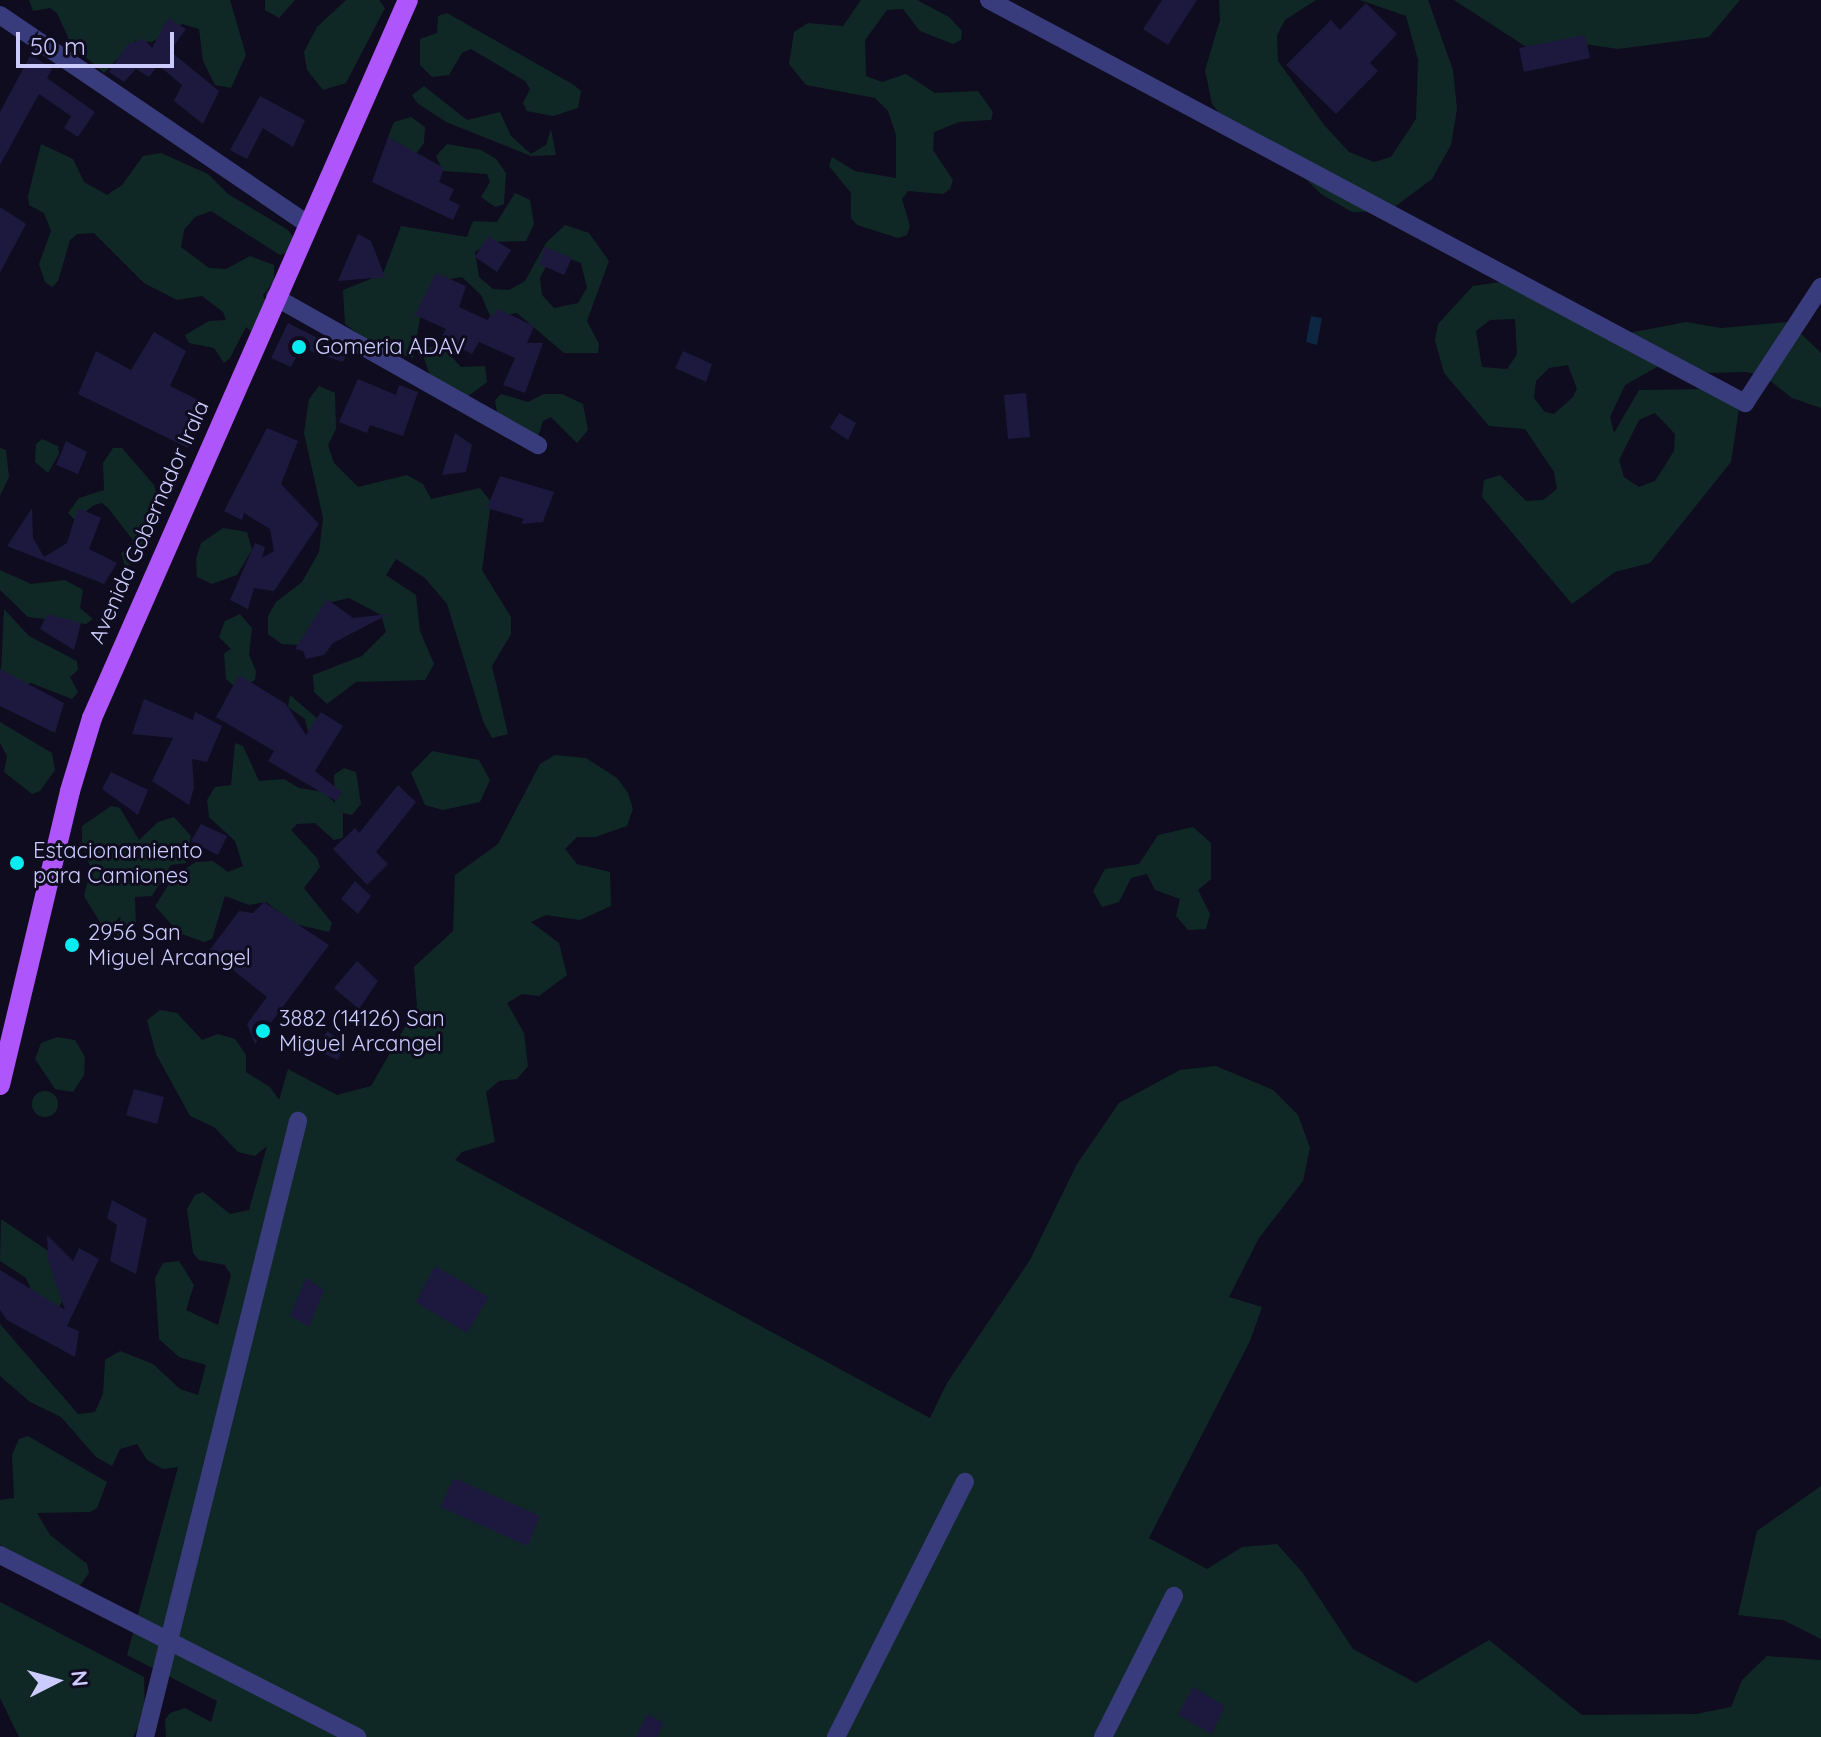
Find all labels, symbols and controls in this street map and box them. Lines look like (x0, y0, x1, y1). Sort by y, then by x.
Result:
scale bar (20, 16, 178, 66)
text: 50 m (30, 31, 86, 61)
place label: Gomeria ADAV (315, 334, 465, 360)
marker: Gomeria ADAV (290, 338, 308, 356)
street label: Avenida Gobernador Irala (83, 396, 215, 648)
place label: Estacionamiento para Camiones (33, 837, 203, 888)
marker: Estacionamiento para Camiones (8, 854, 26, 872)
place label: 2956 San Miguel Arcangel (88, 919, 251, 970)
marker: 2956 San Miguel Arcangel (63, 936, 81, 954)
place label: 3882 (14126) San Miguel Arcangel (279, 1005, 445, 1056)
marker: 3882 (14126) San Miguel Arcangel (254, 1022, 272, 1040)
north arrow (16, 1641, 96, 1721)
text: N (65, 1669, 95, 1688)

